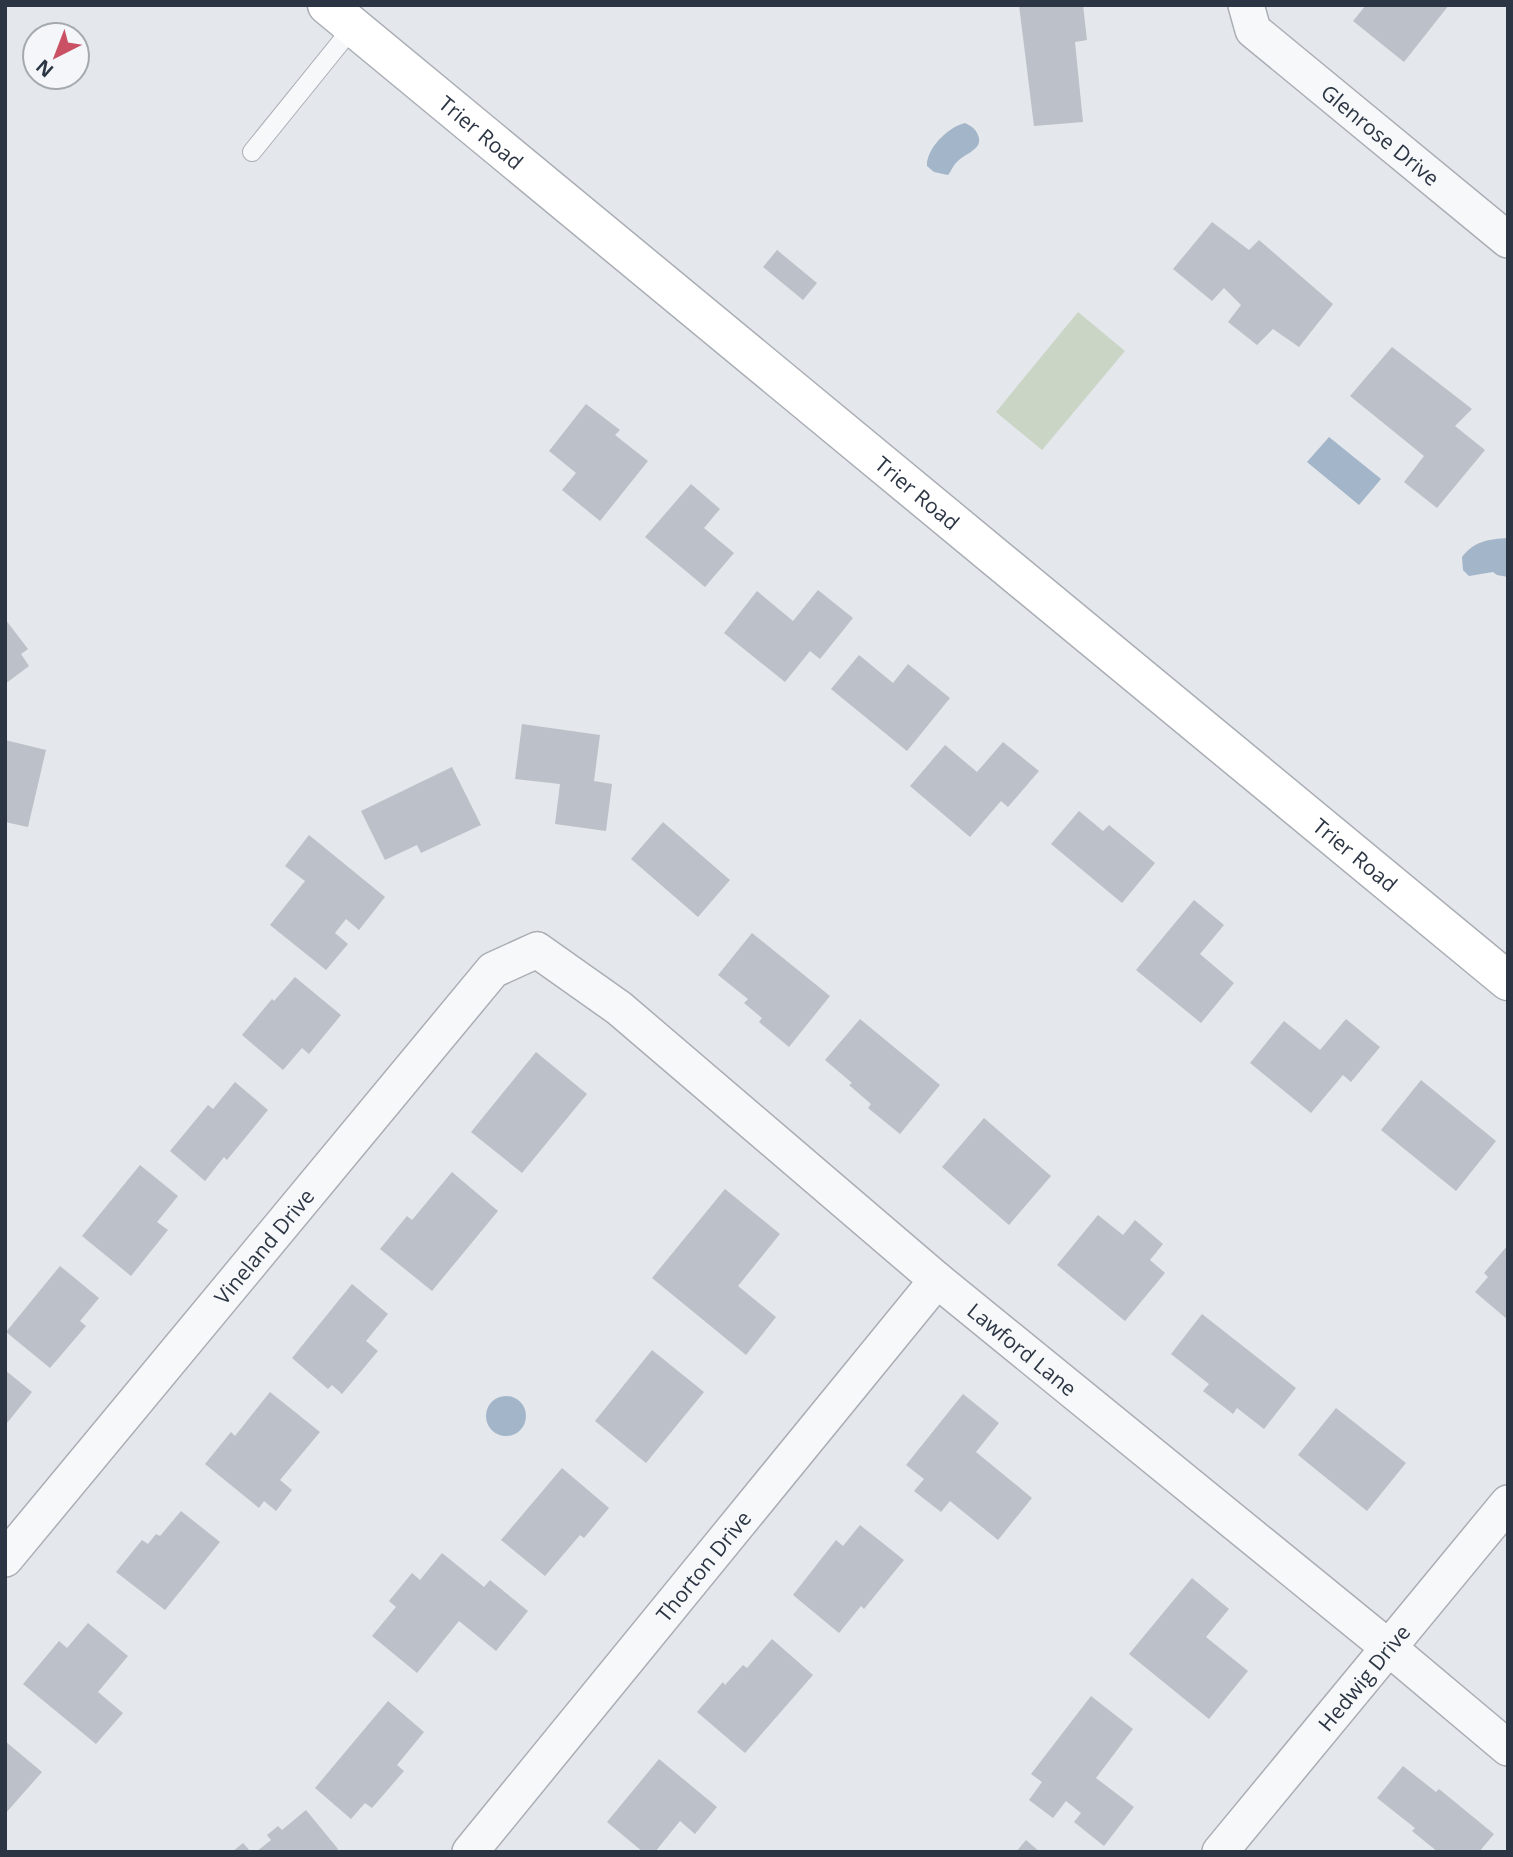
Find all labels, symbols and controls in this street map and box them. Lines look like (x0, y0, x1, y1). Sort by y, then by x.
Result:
north arrow (21, 21, 91, 91)
text: N (30, 54, 59, 83)
street label: Glenrose Drive (1315, 78, 1445, 192)
street label: Trier Road (433, 89, 529, 176)
street label: Trier Road (869, 450, 965, 536)
street label: Trier Road (1307, 812, 1403, 898)
street label: Vineland Drive (208, 1183, 320, 1310)
street label: Lawford Lane (962, 1297, 1083, 1402)
street label: Thorton Drive (650, 1505, 757, 1628)
street label: Hedwig Drive (1312, 1619, 1416, 1737)

